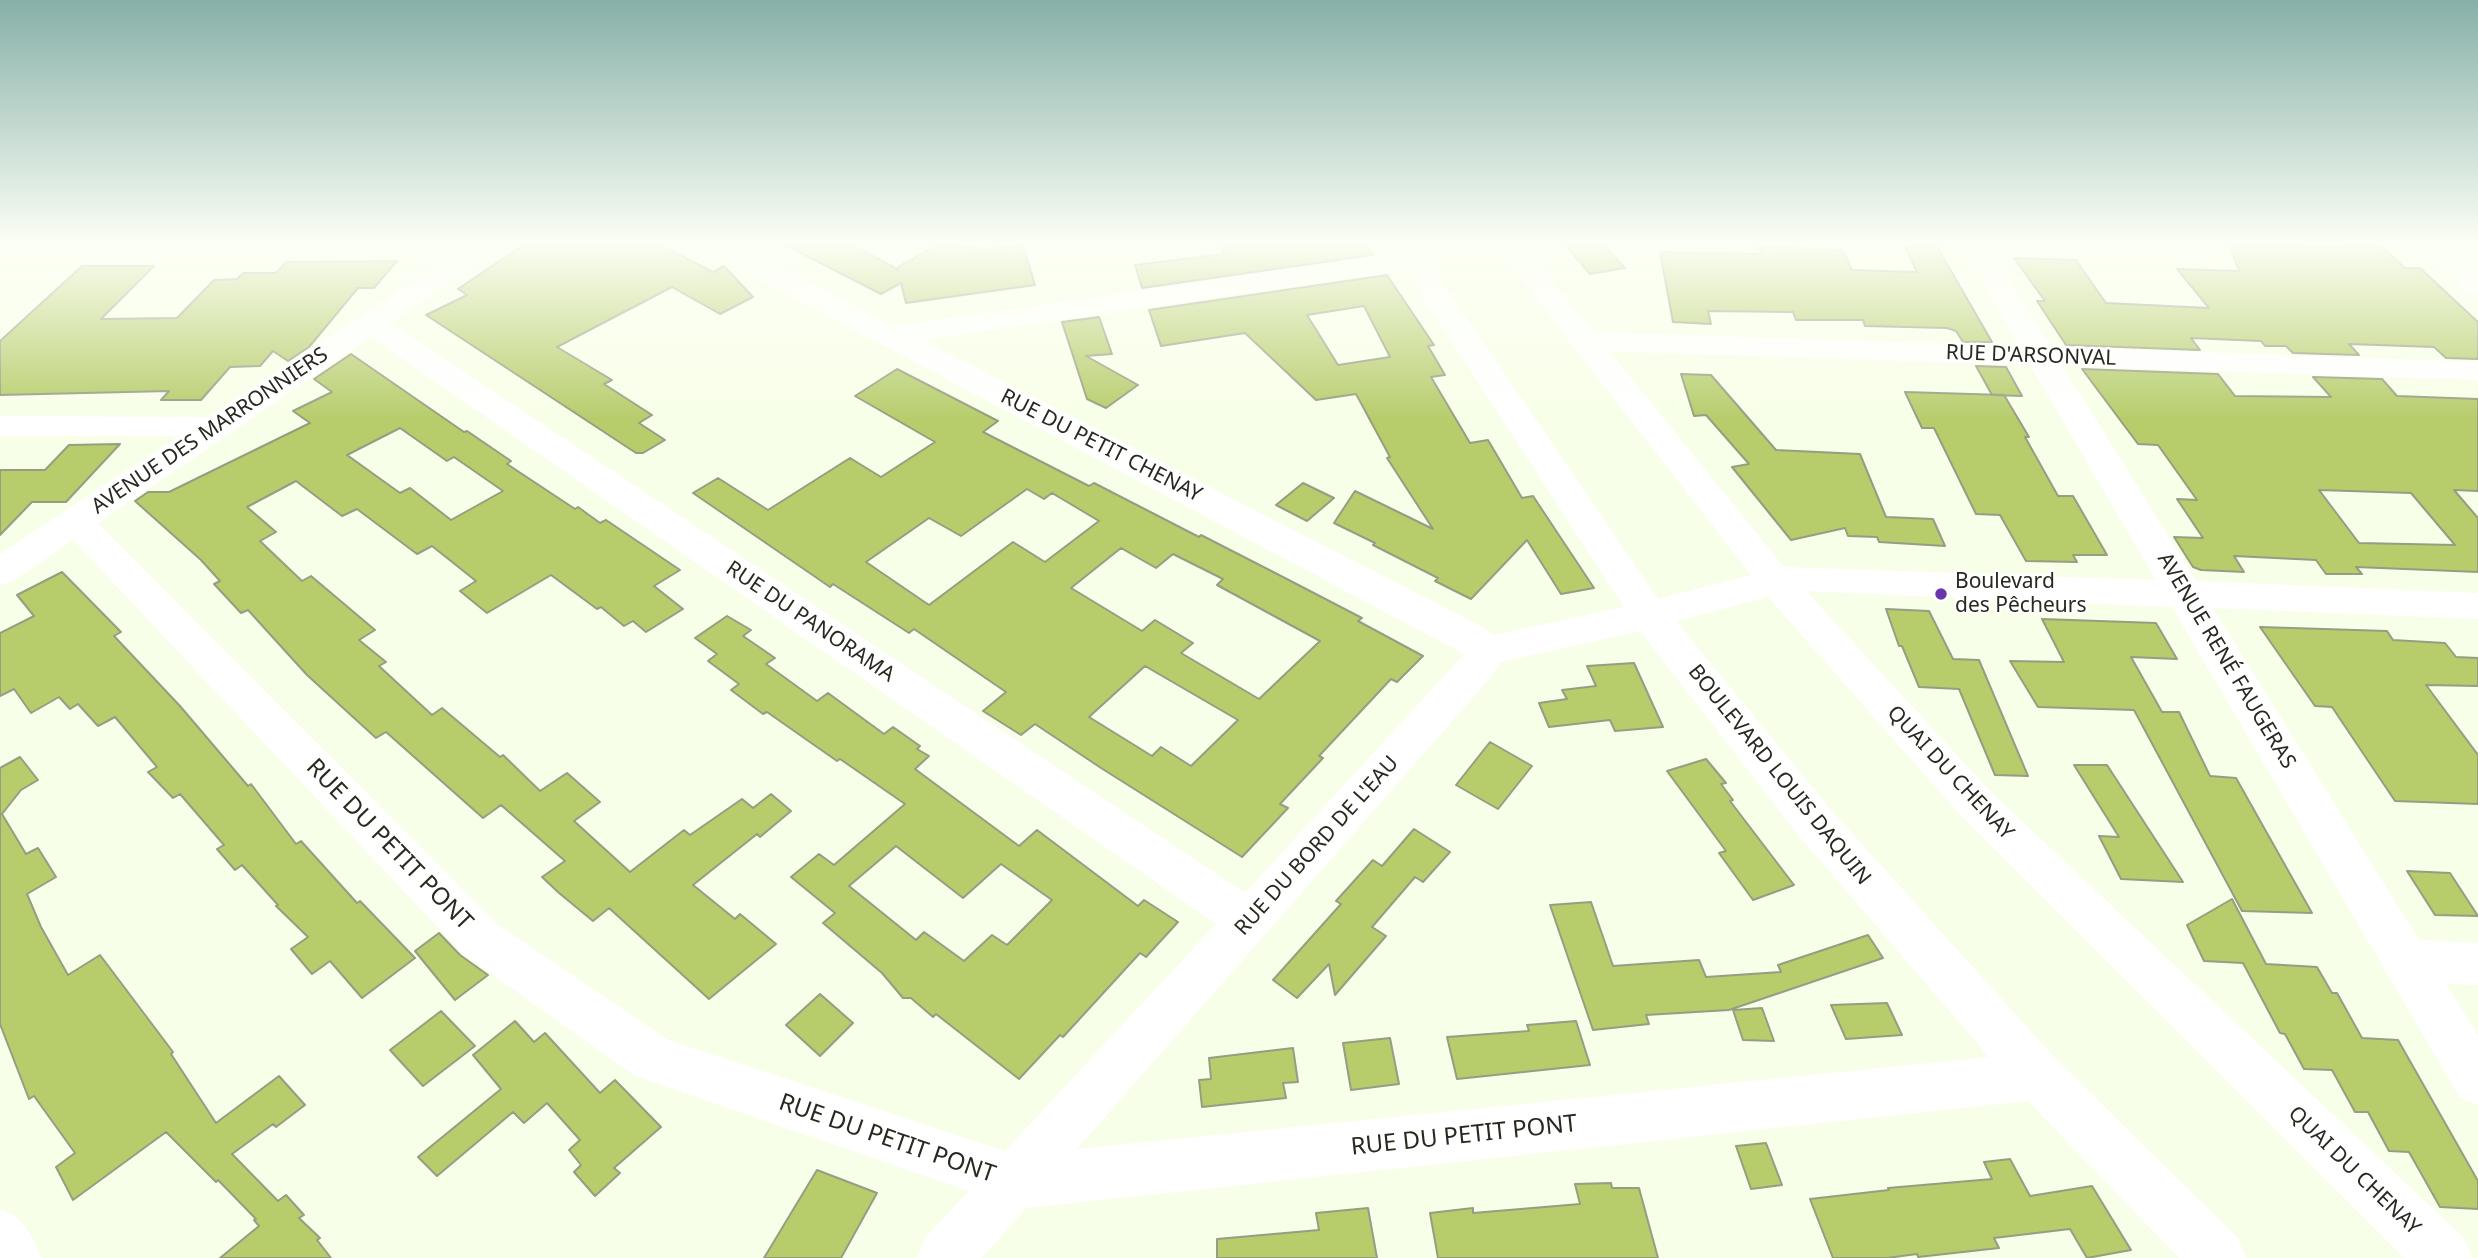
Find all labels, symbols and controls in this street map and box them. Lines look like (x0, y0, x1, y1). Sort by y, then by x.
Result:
street label: RUE D'ARSONVAL (1945, 340, 2117, 372)
street label: AVENUE DES MARRONNIERS (87, 342, 333, 520)
street label: RUE DU PETIT CHENAY (996, 384, 1206, 508)
street label: AVENUE RENÉ FAUGERAS (2152, 548, 2300, 774)
street label: RUE DU PANORAMA (721, 556, 899, 688)
place label: Boulevard des Pêcheurs (1955, 569, 2086, 619)
marker: Boulevard des Pêcheurs (1933, 586, 1949, 602)
street label: BOULEVARD LOUIS DAQUIN (1682, 660, 1876, 890)
street label: QUAI DU CHENAY (1881, 701, 2019, 845)
street label: RUE DU BORD DE L'EAU (1230, 751, 1404, 941)
street label: RUE DU PETIT PONT (300, 753, 478, 937)
street label: RUE DU PETIT PONT (775, 1088, 999, 1190)
street label: QUAI DU CHENAY (2283, 1101, 2425, 1241)
street label: RUE DU PETIT PONT (1350, 1110, 1578, 1162)

